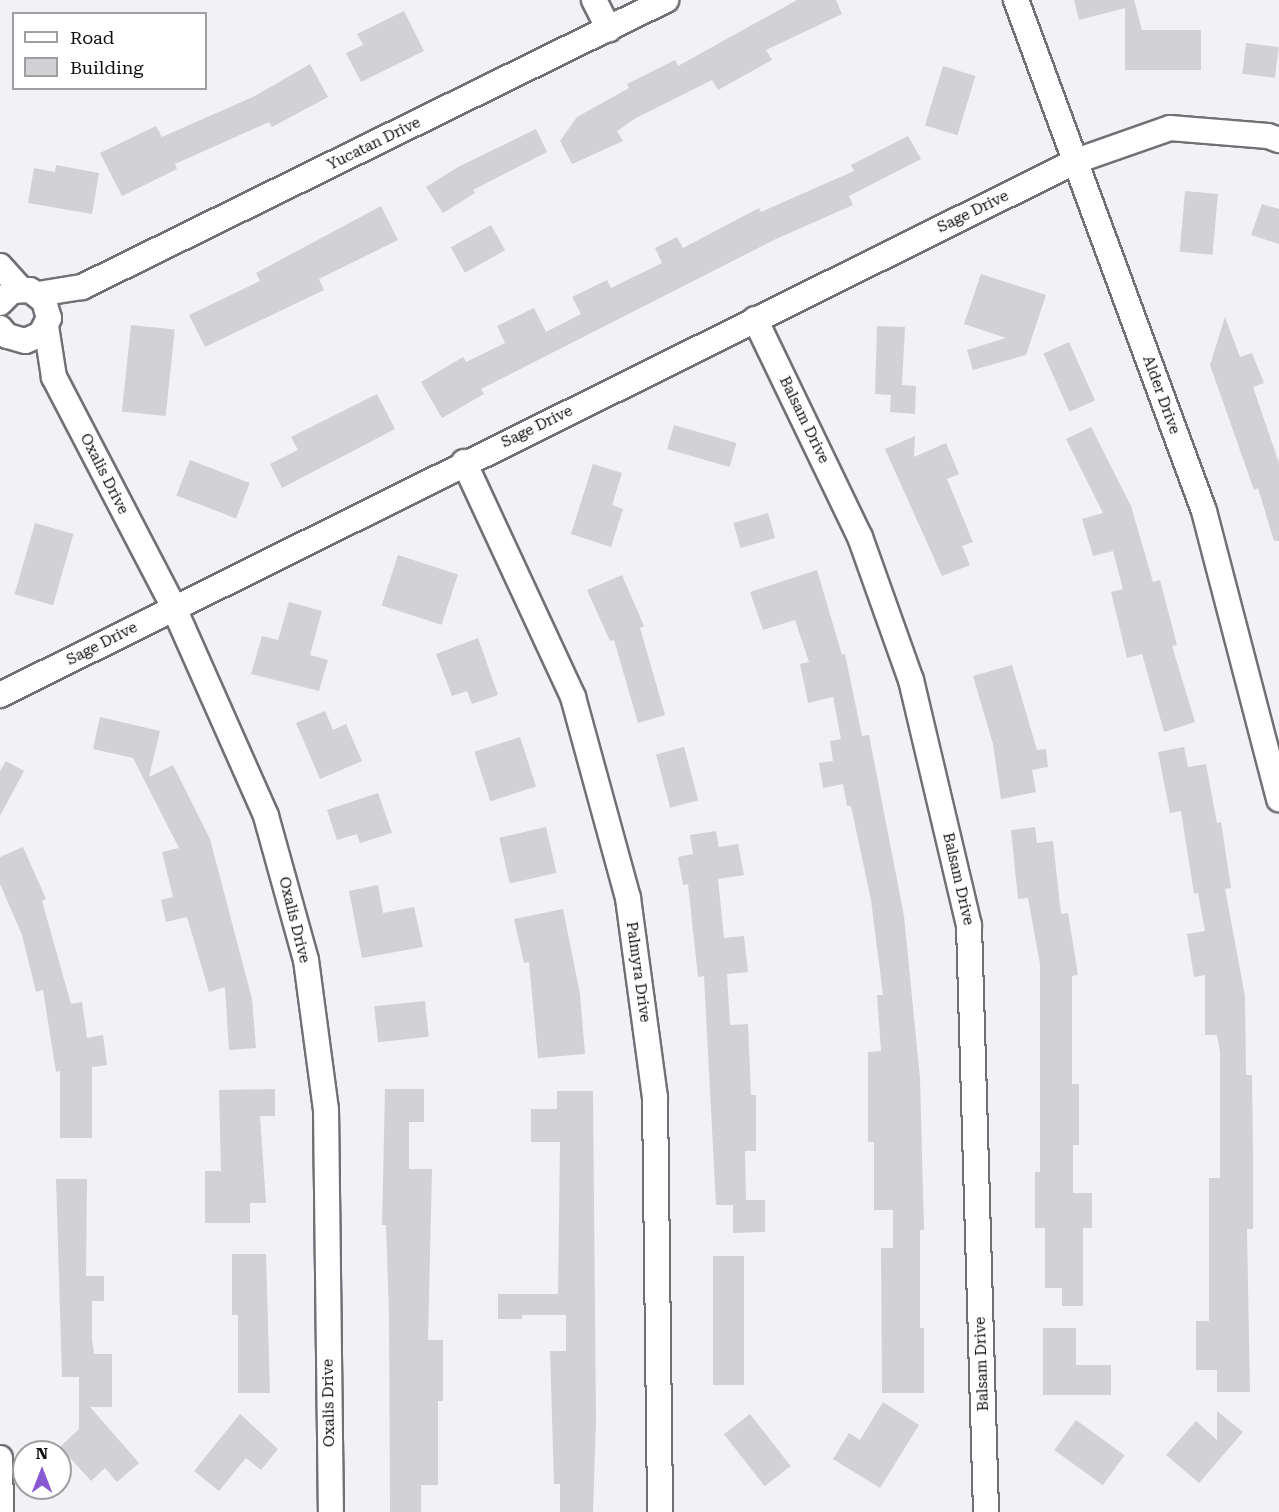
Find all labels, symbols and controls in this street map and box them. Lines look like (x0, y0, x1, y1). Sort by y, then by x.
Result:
legend (12, 12, 207, 90)
text: Road (70, 27, 114, 48)
text: Building (70, 57, 144, 78)
street label: Yucatan Drive (324, 114, 424, 174)
street label: Sage Drive (935, 187, 1011, 237)
street label: Alder Drive (1138, 353, 1184, 437)
street label: Balsam Drive (775, 374, 833, 466)
street label: Sage Drive (499, 402, 575, 452)
street label: Oxalis Drive (76, 431, 132, 517)
street label: Sage Drive (64, 619, 140, 669)
street label: Balsam Drive (939, 831, 977, 927)
street label: Oxalis Drive (275, 875, 313, 965)
street label: Palmyra Drive (622, 920, 654, 1024)
street label: Balsam Drive (971, 1316, 993, 1412)
street label: Oxalis Drive (319, 1359, 339, 1447)
north arrow (12, 1440, 72, 1500)
text: N (36, 1444, 48, 1463)

